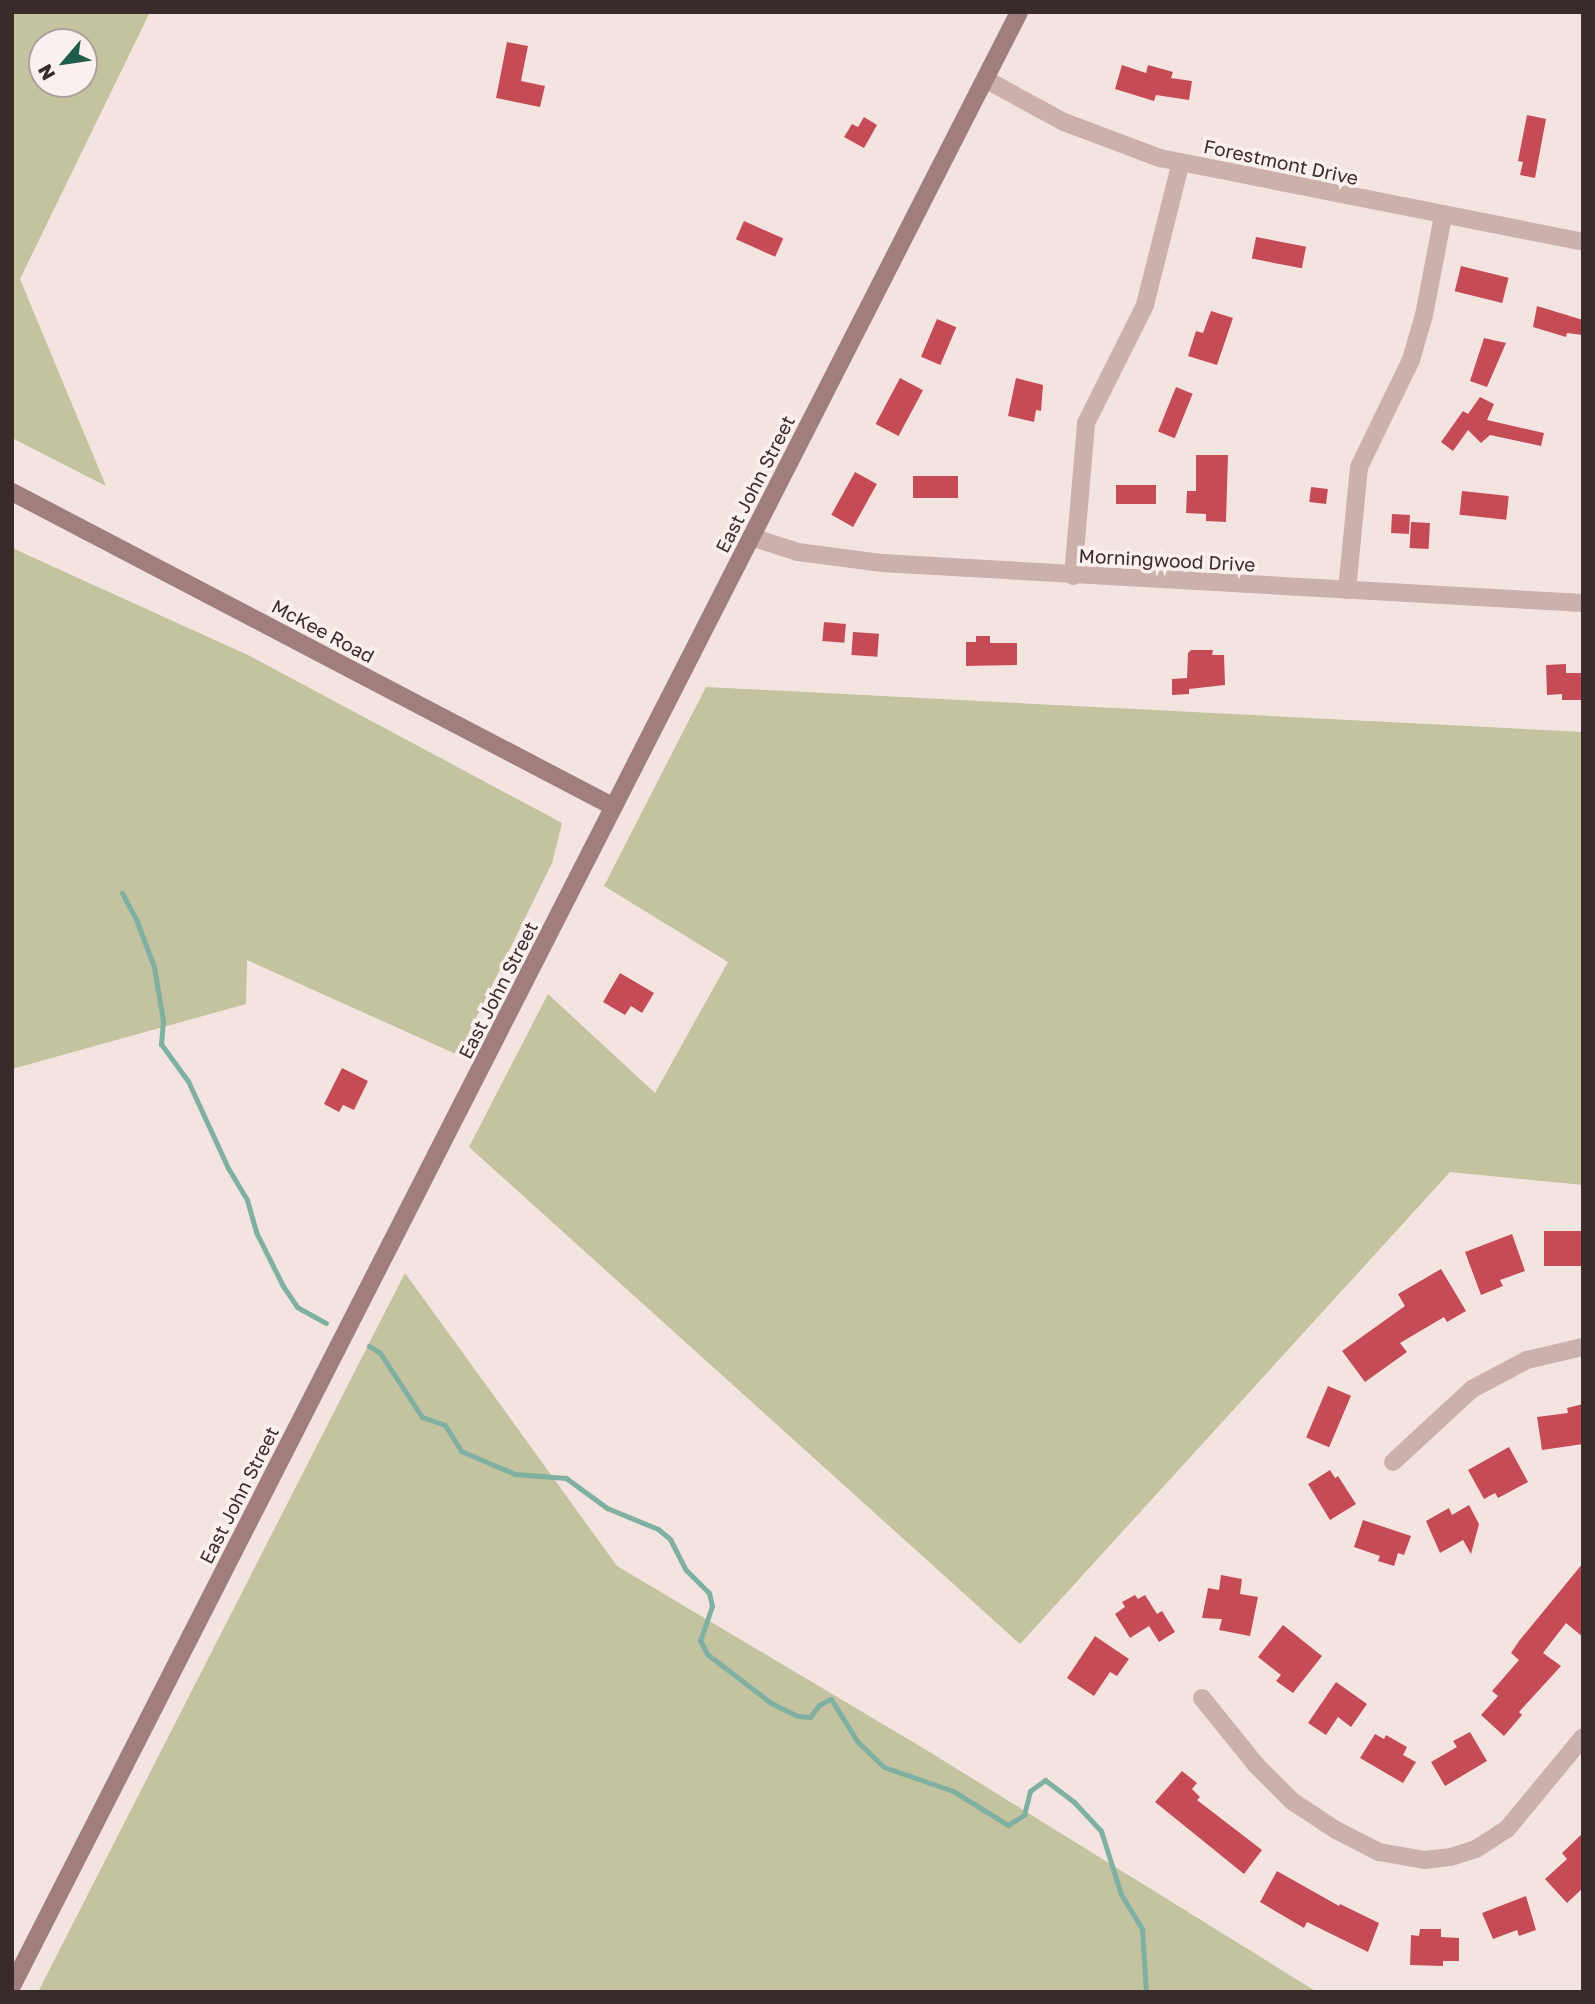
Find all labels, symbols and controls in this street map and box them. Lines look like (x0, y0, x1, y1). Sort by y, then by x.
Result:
north arrow (28, 28, 98, 98)
text: N (32, 61, 60, 84)
street label: Forestmont Drive (1202, 134, 1360, 190)
street label: East John Street (711, 412, 799, 556)
street label: Morningwood Drive (1078, 544, 1256, 576)
street label: McKee Road (268, 594, 378, 668)
street label: East John Street (454, 918, 542, 1062)
street label: East John Street (195, 1423, 283, 1567)

